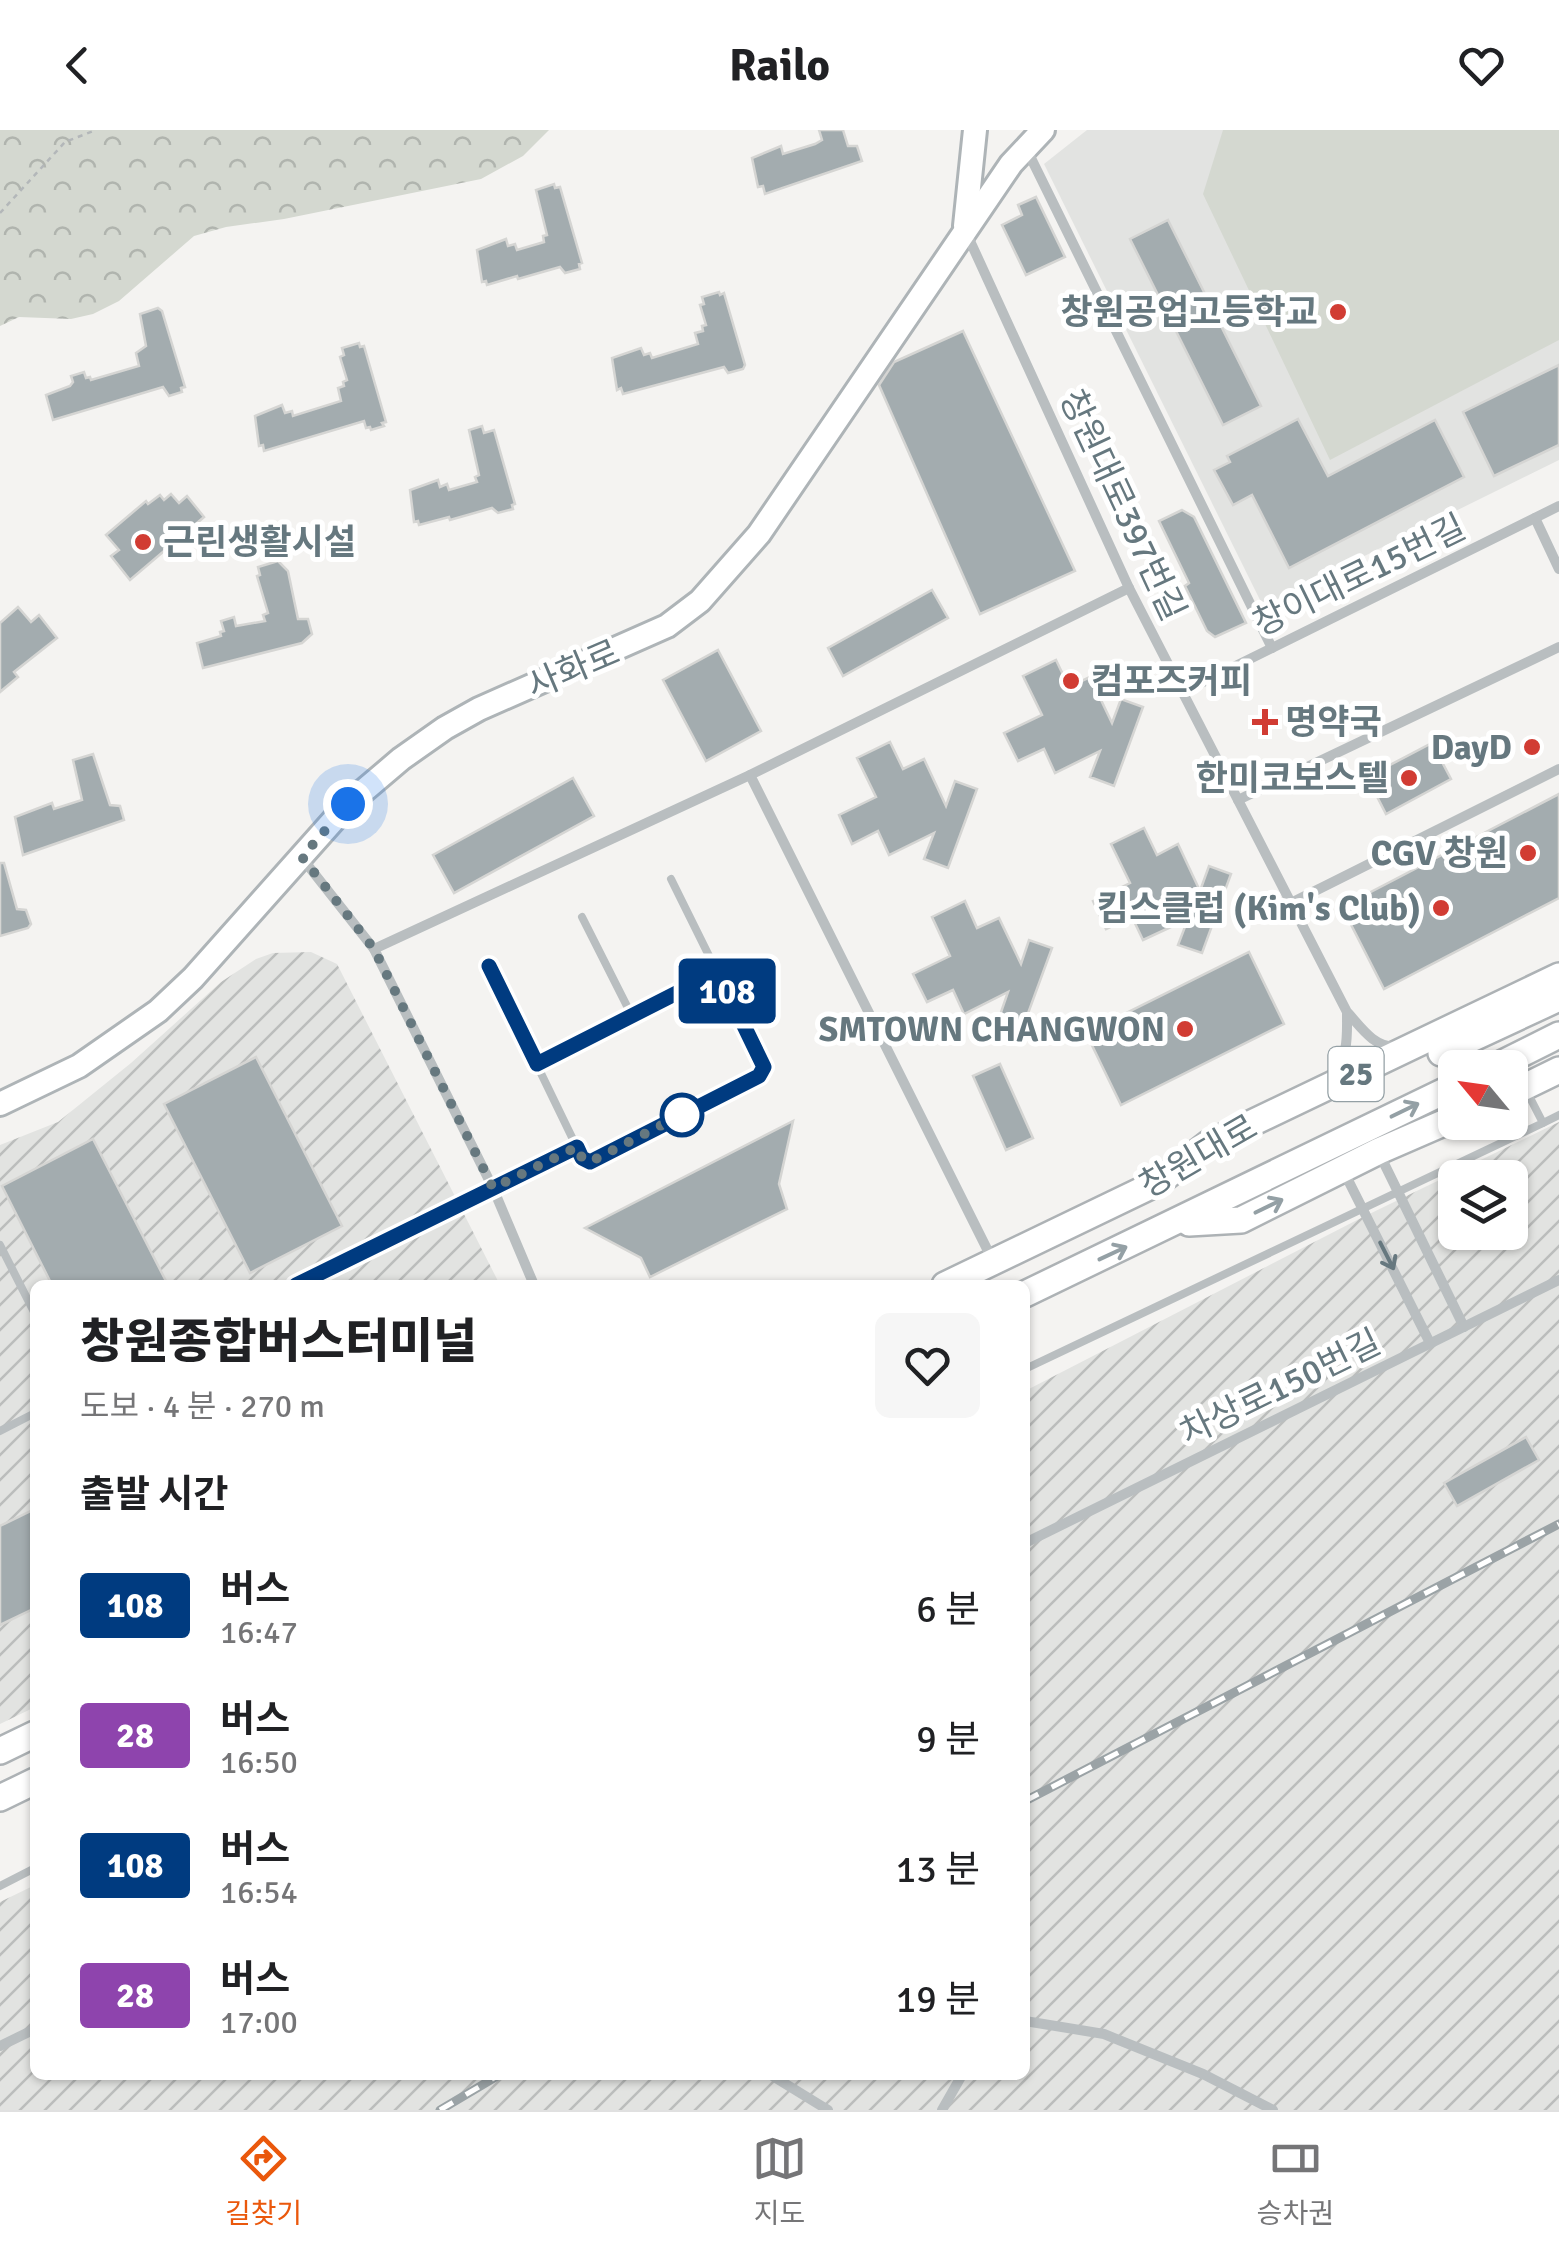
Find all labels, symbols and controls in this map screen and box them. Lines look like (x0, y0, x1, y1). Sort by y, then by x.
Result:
icon: back (50, 38, 105, 93)
text: Railo (729, 38, 830, 93)
icon: heart (1454, 38, 1509, 93)
place label: 창원공업고등학교 (1060, 291, 1318, 334)
marker: 창원공업고등학교 (1327, 301, 1349, 323)
street label: 창원대로397번길 (1050, 383, 1195, 628)
street label: 창이대로15번길 (1246, 505, 1472, 645)
place label: 근린생활시설 (163, 521, 356, 564)
marker: 근린생활시설 (132, 531, 154, 553)
street label: 사화로 (520, 631, 626, 708)
place label: 컴포즈커피 (1091, 660, 1252, 703)
marker: 컴포즈커피 (1060, 670, 1082, 692)
place label: 명약국 (1285, 701, 1382, 744)
marker: 명약국 (1254, 711, 1276, 733)
place label: DayD (1431, 726, 1512, 769)
marker: DayD (1521, 736, 1543, 758)
place label: 한미코보스텔 (1196, 757, 1389, 800)
marker: 한미코보스텔 (1398, 767, 1420, 789)
your location (323, 779, 373, 829)
place label: CGV 창원 (1371, 832, 1508, 875)
marker: CGV 창원 (1517, 842, 1539, 864)
place label: 킴스클럽 (Kim's Club) (1097, 887, 1421, 930)
marker: 킴스클럽 (Kim's Club) (1430, 897, 1452, 919)
line badge: 108 (670, 958, 784, 1024)
text: 108 (699, 970, 755, 1013)
place label: SMTOWN CHANGWON (819, 1008, 1165, 1051)
marker: SMTOWN CHANGWON (1174, 1018, 1196, 1040)
road number: 25 (1328, 1047, 1384, 1101)
north arrow (1438, 1050, 1528, 1140)
map controls (1438, 1050, 1528, 1250)
unlabelled marker (661, 1094, 703, 1136)
one-way arrow (1390, 1100, 1420, 1119)
street label: 창원대로 (1132, 1106, 1265, 1207)
button: layers (1438, 1160, 1528, 1250)
one-way arrow (1253, 1196, 1283, 1215)
one-way arrow (1378, 1240, 1397, 1270)
one-way arrow (1097, 1242, 1127, 1261)
text: 창원종합버스터미널 (80, 1313, 477, 1372)
button: heart (875, 1313, 980, 1418)
street label: 차상로150번길 (1173, 1320, 1387, 1454)
text: 도보 · 4 분 · 270 m (80, 1387, 325, 1426)
text: 출발 시간 (80, 1471, 228, 1518)
text: 버스 (220, 1566, 290, 1613)
text: 108 (107, 1584, 163, 1627)
text: 6 분 (916, 1586, 980, 1633)
text: 16:47 (220, 1613, 298, 1652)
text: 버스 (220, 1696, 290, 1743)
text: 28 (116, 1714, 154, 1757)
text: 9 분 (916, 1716, 980, 1763)
text: 16:50 (220, 1743, 298, 1782)
text: 버스 (220, 1826, 290, 1873)
text: 108 (107, 1844, 163, 1887)
text: 13 분 (896, 1846, 980, 1893)
text: 16:54 (220, 1873, 298, 1912)
text: 버스 (220, 1956, 290, 2003)
text: 28 (116, 1974, 154, 2017)
text: 19 분 (896, 1976, 980, 2023)
text: 17:00 (220, 2003, 298, 2042)
tab: 길찾기 (225, 2131, 302, 2231)
tab: 지도 (752, 2131, 807, 2231)
tab: 승차권 (1257, 2131, 1334, 2231)

